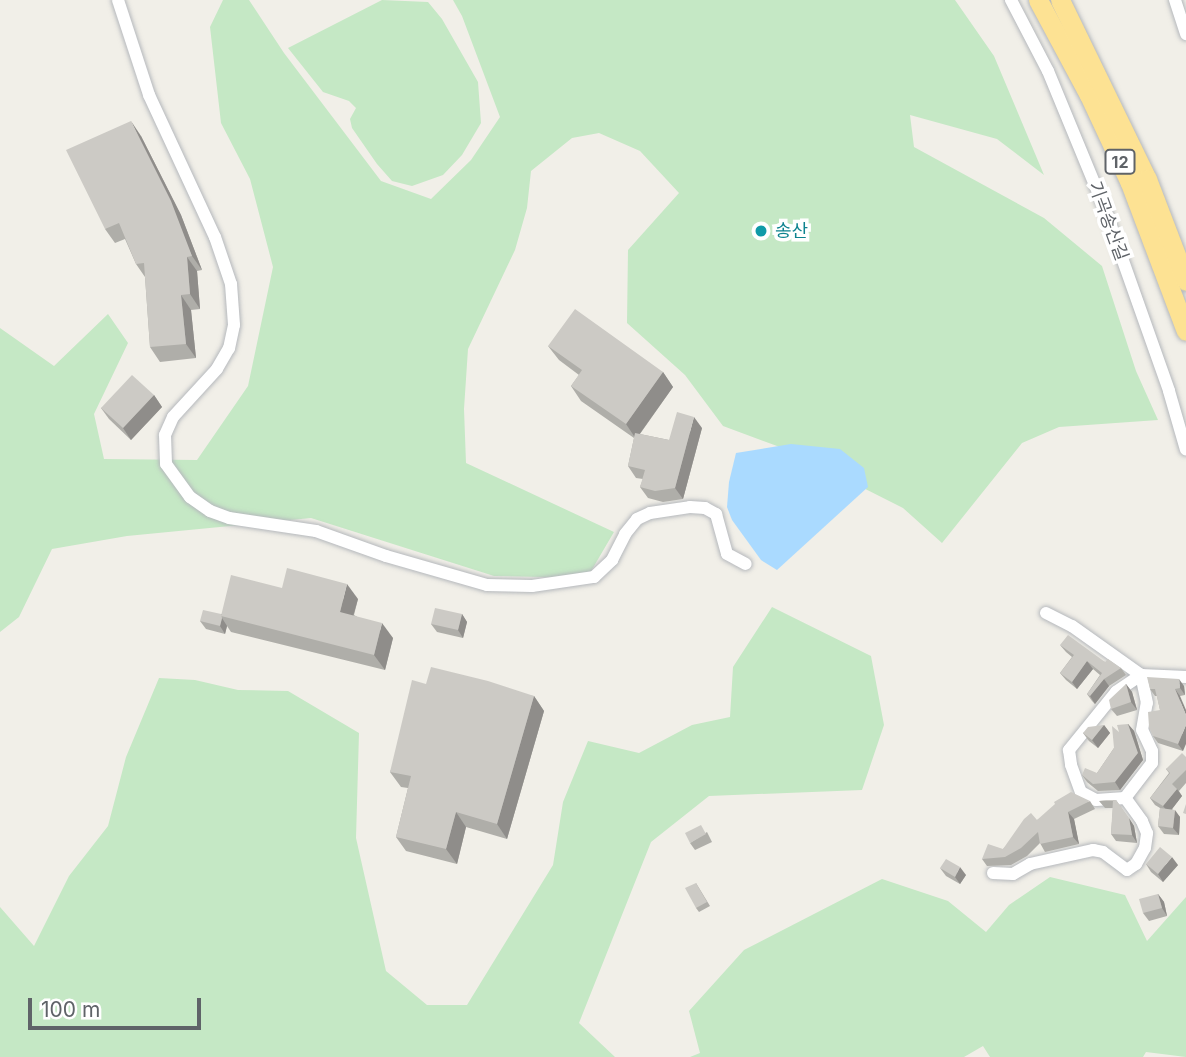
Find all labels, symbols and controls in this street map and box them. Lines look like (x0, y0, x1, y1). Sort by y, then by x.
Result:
road number: 12 (1104, 150, 1136, 174)
street label: 기곡송산길 (1084, 178, 1132, 264)
place label: 송산 (775, 220, 808, 242)
marker: 송산 (753, 223, 769, 239)
scale bar (32, 984, 205, 1028)
text: 100 m (41, 997, 100, 1022)

